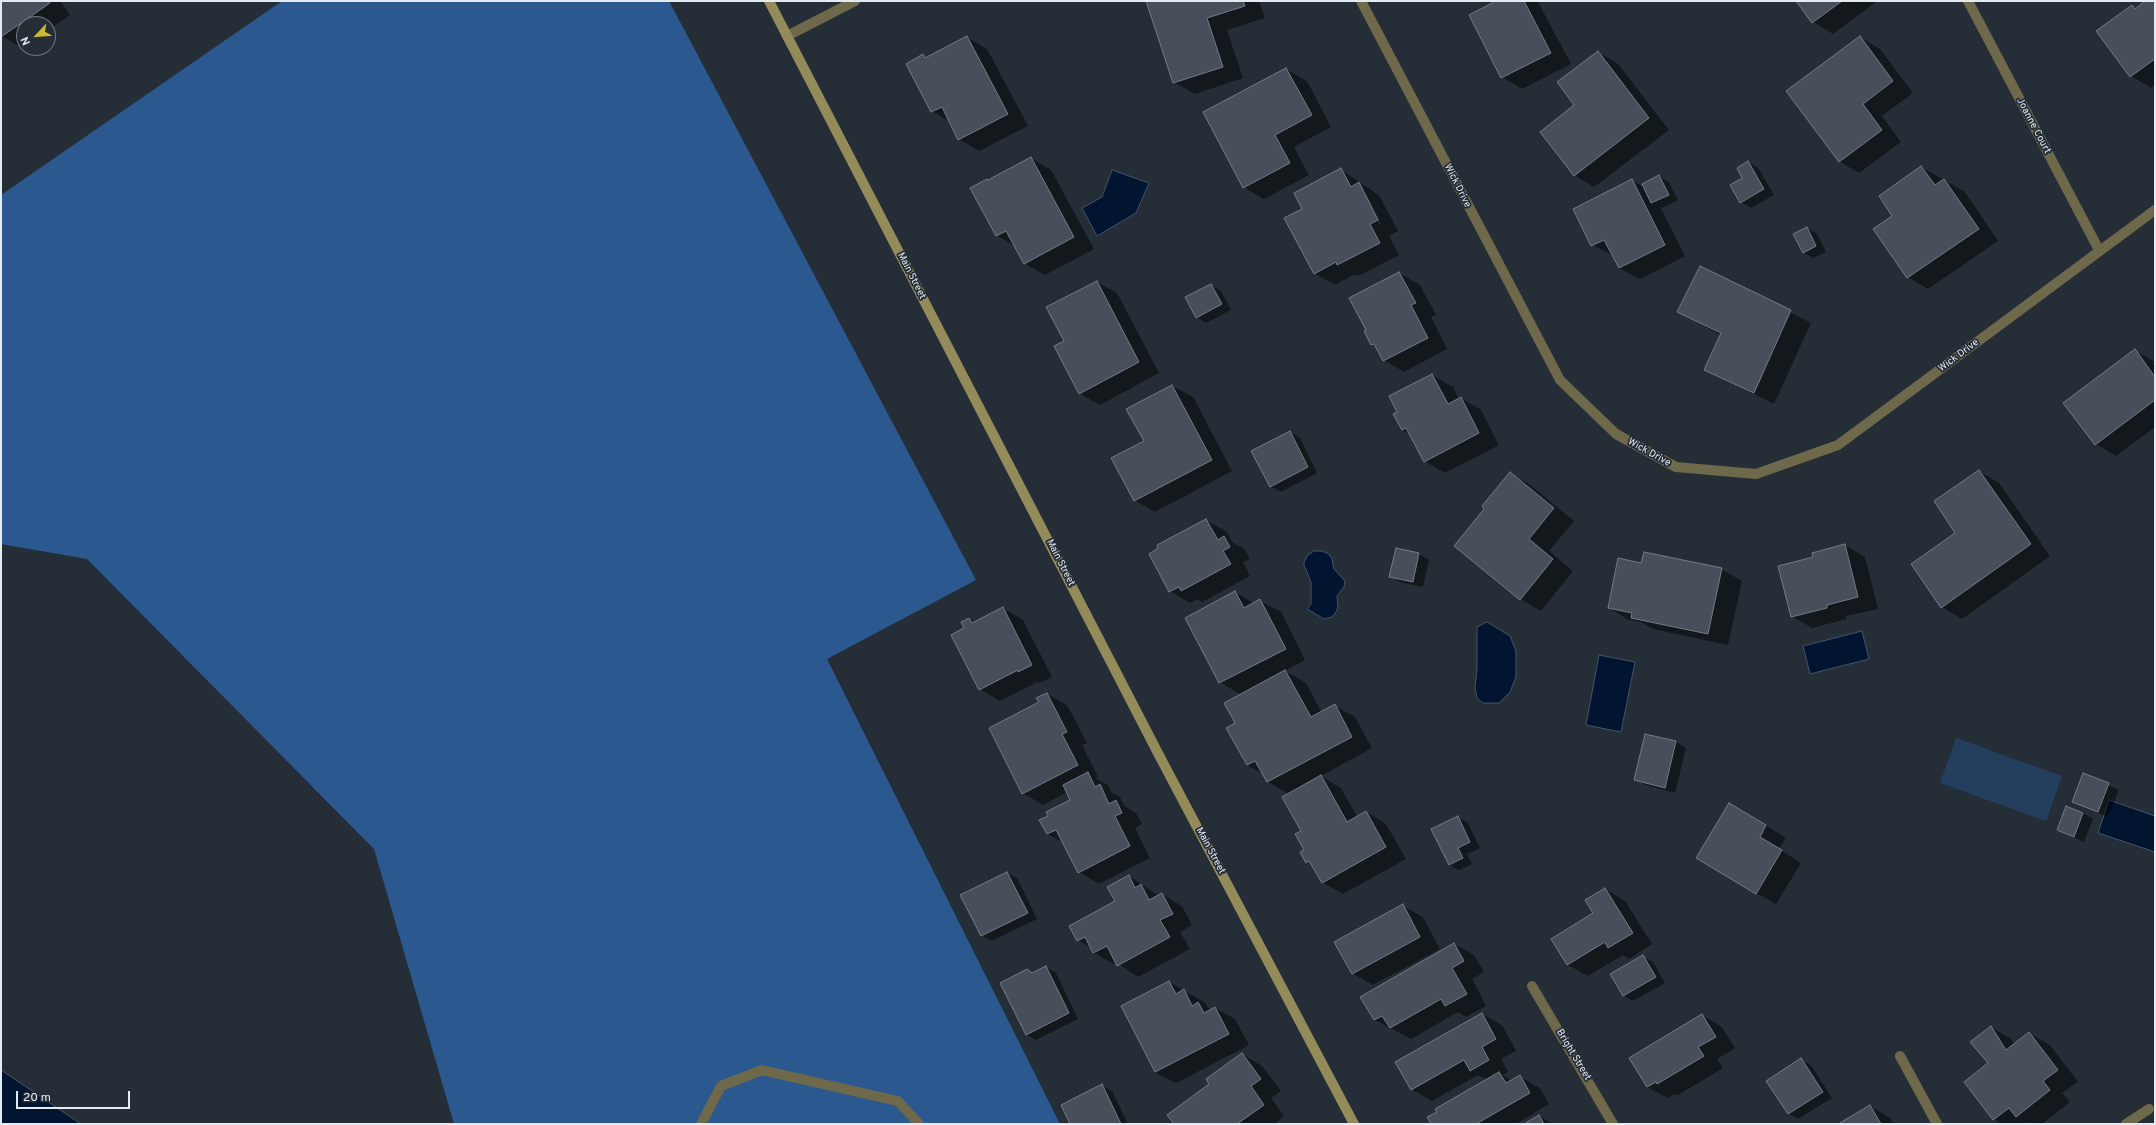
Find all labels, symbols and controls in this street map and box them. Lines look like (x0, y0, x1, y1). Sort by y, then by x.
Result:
north arrow (16, 16, 56, 56)
text: N (18, 34, 34, 47)
street label: Joanne Court (2013, 96, 2053, 156)
street label: Wick Drive (1441, 162, 1473, 210)
street label: Main Street (894, 251, 928, 301)
street label: Wick Drive (1937, 337, 1981, 375)
street label: Wick Drive (1625, 436, 1673, 470)
street label: Main Street (1043, 538, 1077, 588)
street label: Main Street (1193, 826, 1227, 876)
street label: Bright Street (1553, 1027, 1593, 1083)
scale bar (18, 1083, 132, 1109)
text: 20 m (23, 1090, 51, 1106)

